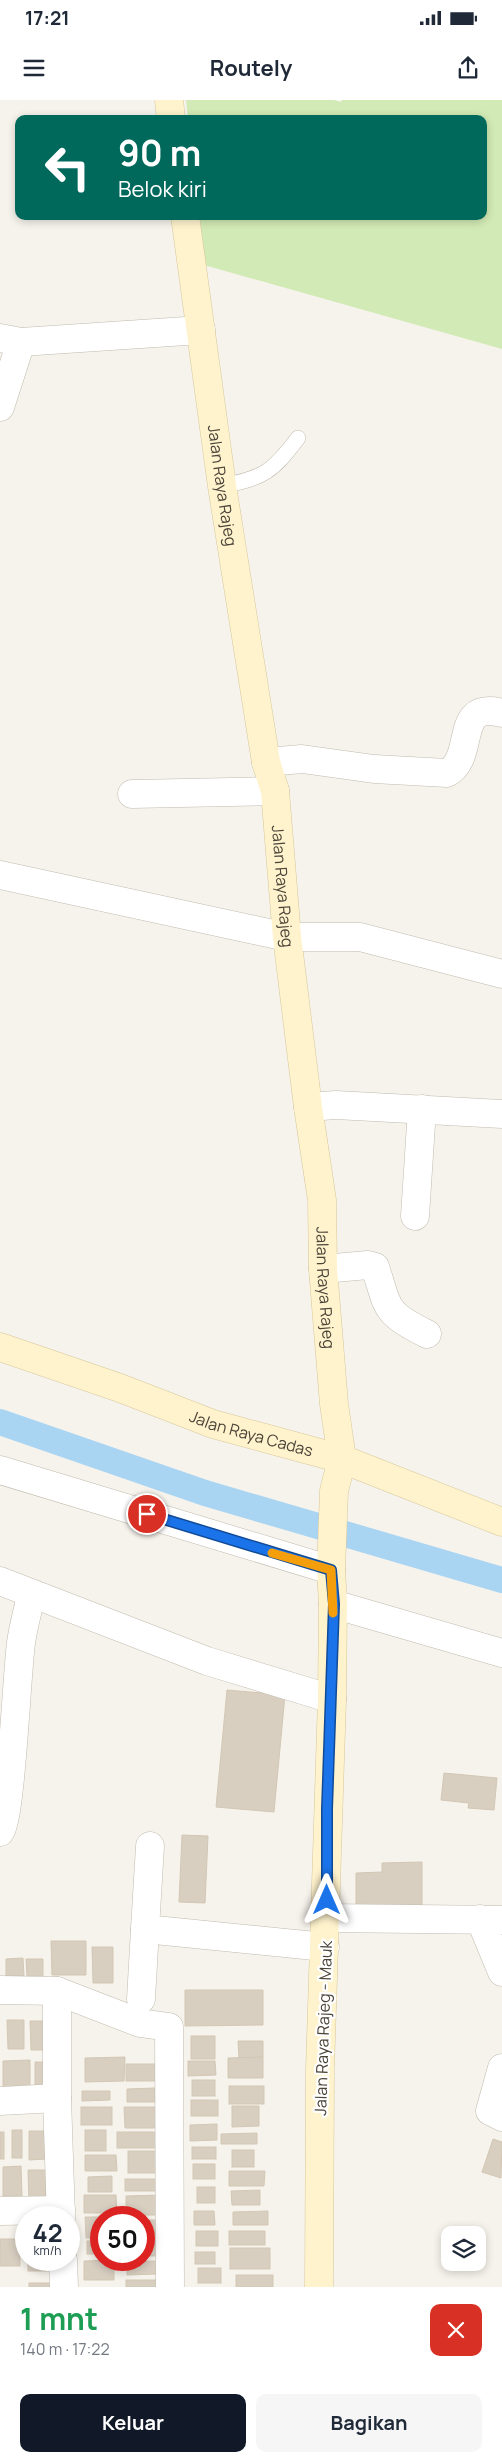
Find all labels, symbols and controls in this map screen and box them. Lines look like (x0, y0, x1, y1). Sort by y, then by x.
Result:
text: 17:21 (25, 5, 70, 31)
text: Routely (210, 53, 292, 83)
icon: menu (20, 54, 48, 82)
icon: share (454, 54, 482, 82)
text: 90 m (118, 129, 201, 177)
icon: left (35, 135, 100, 200)
text: Belok kiri (118, 174, 207, 204)
street label: Jalan Raya Rajeg (203, 423, 242, 548)
street label: Jalan Raya Rajeg (267, 824, 299, 949)
street label: Jalan Raya Rajeg (311, 1227, 340, 1350)
street label: Jalan Raya Cadas (186, 1405, 316, 1462)
pin (126, 1493, 168, 1535)
icon: arrive (133, 1500, 161, 1528)
position arrow (300, 1873, 352, 1925)
street label: Jalan Raya Rajeg - Mauk (309, 1939, 337, 2116)
speed limit sign: 50 (90, 2206, 155, 2271)
text: 42 (32, 2215, 63, 2250)
map controls (441, 2226, 486, 2271)
button: layers (441, 2226, 486, 2271)
text: km/h (34, 2242, 61, 2259)
text: 1 mnt (20, 2298, 98, 2339)
button: close (430, 2304, 482, 2356)
text: 140 m · 17:22 (20, 2338, 110, 2360)
button: Keluar (20, 2394, 246, 2452)
button: Bagikan (256, 2394, 482, 2452)

